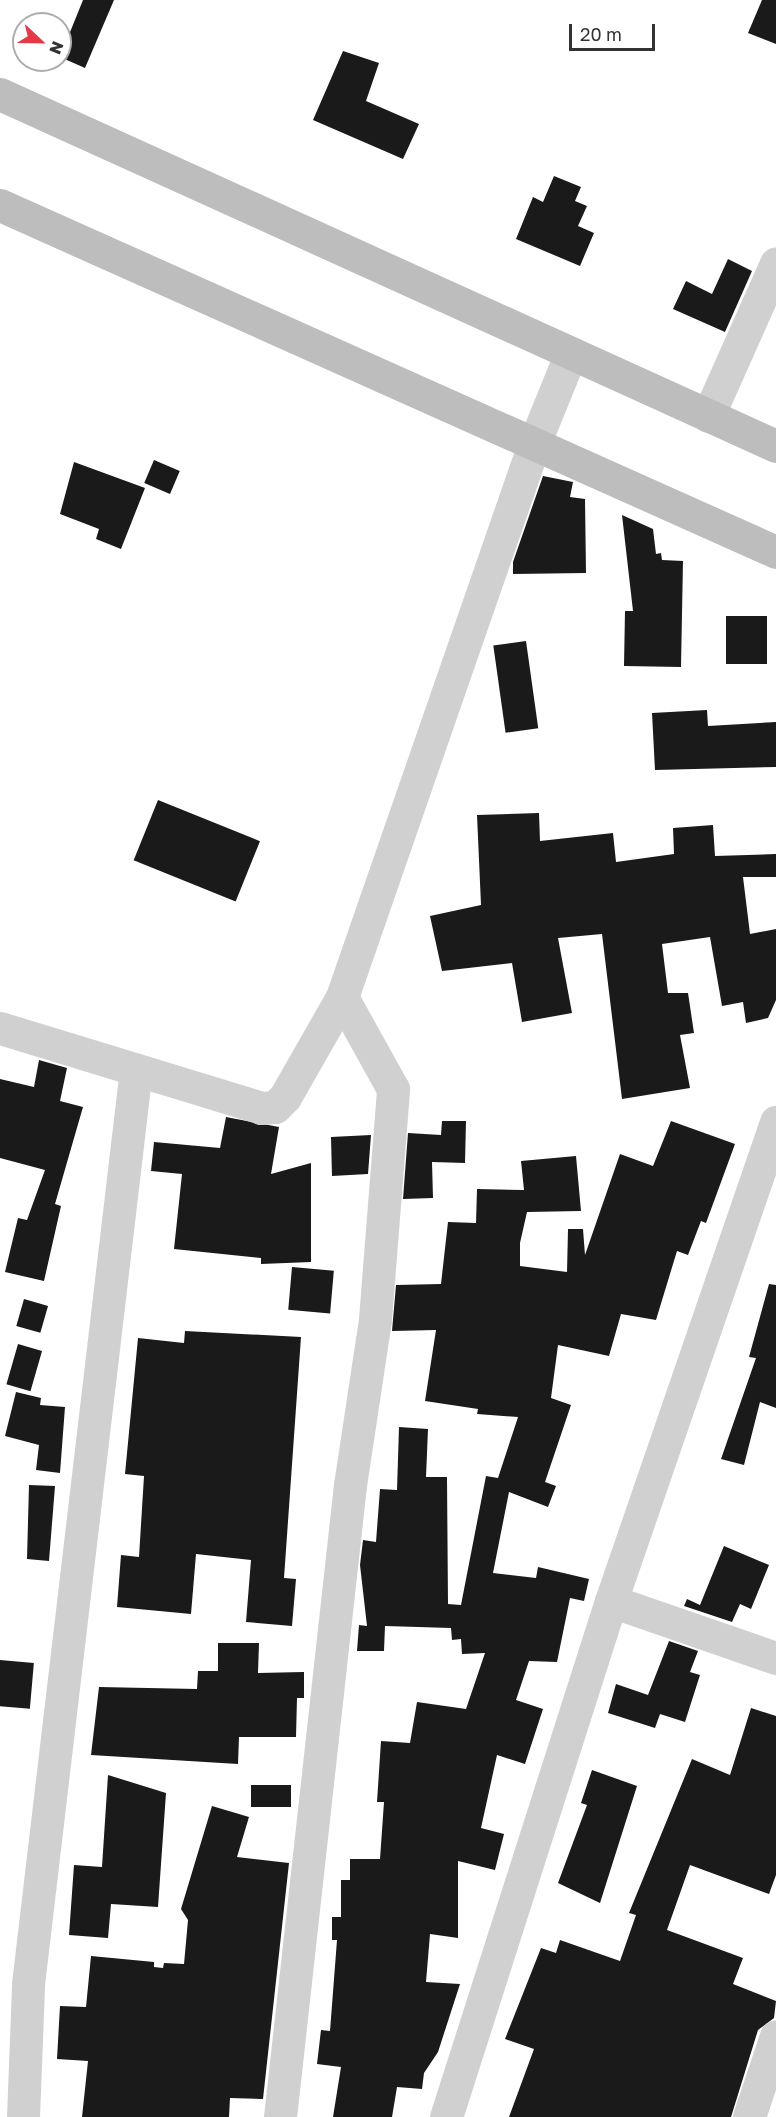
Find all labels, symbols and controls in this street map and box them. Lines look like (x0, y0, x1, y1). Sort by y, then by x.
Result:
north arrow (12, 12, 72, 72)
scale bar (572, 12, 658, 50)
text: 20 m (580, 23, 622, 45)
text: N (45, 39, 68, 57)

